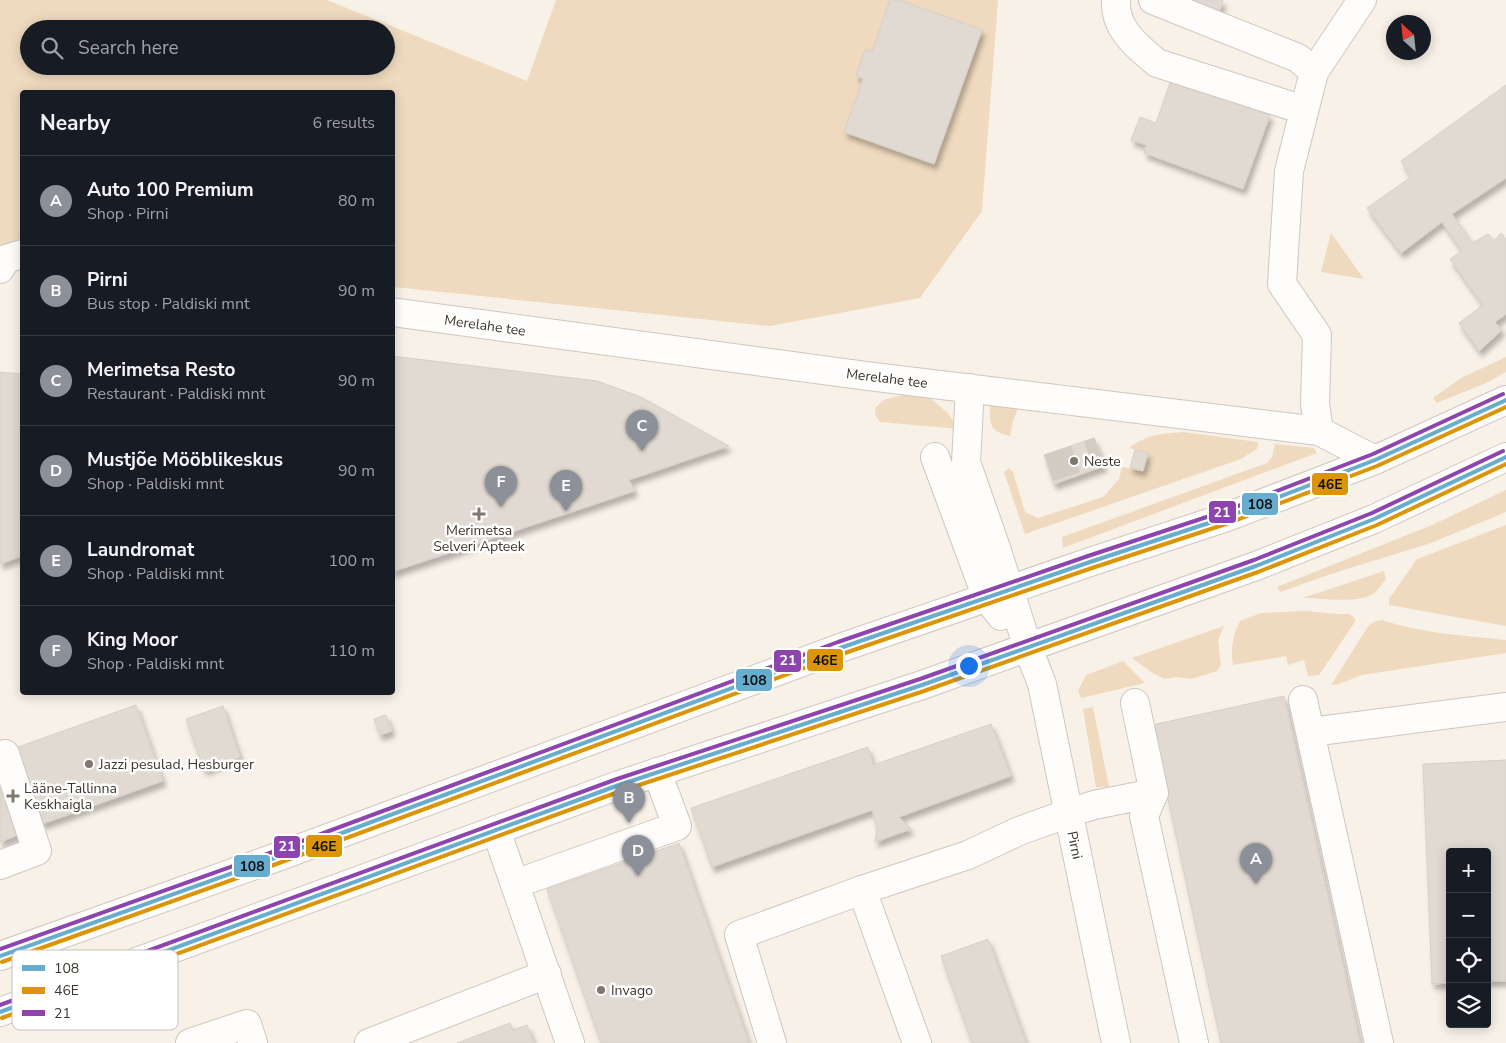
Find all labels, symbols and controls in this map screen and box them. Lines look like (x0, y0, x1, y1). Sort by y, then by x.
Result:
north arrow (1386, 15, 1431, 60)
search box (20, 20, 395, 75)
icon: search (38, 34, 66, 62)
text: Search here (78, 35, 179, 61)
text: Nearby (40, 109, 110, 137)
text: 6 results (313, 112, 375, 134)
text: Auto 100 Premium (87, 177, 254, 203)
text: A (50, 190, 62, 212)
text: 80 m (338, 190, 375, 212)
text: Shop · Pirni (87, 203, 168, 225)
text: Pirni (87, 267, 128, 293)
text: B (50, 280, 62, 302)
text: 90 m (338, 280, 375, 302)
text: Bus stop · Paldiski mnt (87, 293, 250, 315)
street label: Merelahe tee (443, 310, 527, 341)
text: Merimetsa Resto (87, 357, 236, 383)
street label: Merelahe tee (845, 364, 929, 393)
text: C (51, 370, 61, 392)
text: 90 m (338, 370, 375, 392)
text: Restaurant · Paldiski mnt (87, 383, 265, 405)
pin: C (626, 410, 658, 451)
text: Mustjõe Mööblikeskus (87, 447, 283, 473)
place label: Neste (1084, 452, 1121, 471)
marker: Neste (1068, 455, 1080, 467)
text: D (50, 460, 62, 482)
text: 90 m (338, 460, 375, 482)
pin: F (485, 466, 517, 507)
pin: E (550, 470, 582, 511)
line badge: 46E (1311, 472, 1349, 496)
text: Shop · Paldiski mnt (87, 473, 224, 495)
text: 46E (1317, 475, 1343, 494)
line badge: 108 (1241, 492, 1279, 516)
text: 108 (1247, 495, 1273, 514)
line badge: 21 (1208, 500, 1237, 524)
text: 21 (1214, 503, 1230, 522)
marker: Merimetsa Selveri Apteek (473, 508, 485, 520)
place label: Merimetsa Selveri Apteek (433, 521, 526, 556)
text: Laundromat (87, 537, 194, 563)
text: E (51, 550, 61, 572)
text: 100 m (328, 550, 375, 572)
text: Shop · Paldiski mnt (87, 563, 224, 585)
text: King Moor (87, 627, 178, 653)
text: F (52, 640, 61, 662)
text: 110 m (328, 640, 375, 662)
line badge: 46E (806, 648, 844, 672)
line badge: 21 (773, 649, 802, 673)
text: 21 (780, 651, 796, 670)
text: 46E (812, 651, 838, 670)
text: Shop · Paldiski mnt (87, 653, 224, 675)
your location (956, 653, 982, 679)
line badge: 108 (735, 668, 773, 692)
text: 108 (741, 671, 767, 690)
place label: Jazzi pesulad, Hesburger (98, 755, 254, 774)
marker: Jazzi pesulad, Hesburger (83, 758, 95, 770)
place label: Lääne-Tallinna Keskhaigla (24, 779, 117, 814)
pin: B (613, 782, 645, 823)
marker: Lääne-Tallinna Keskhaigla (6, 789, 20, 803)
street label: Pirni (1062, 829, 1087, 861)
line badge: 46E (305, 834, 343, 858)
line badge: 21 (273, 835, 301, 859)
pin: D (622, 835, 654, 876)
text: 21 (279, 837, 295, 856)
text: 46E (311, 837, 337, 856)
pin: A (1240, 843, 1272, 884)
map controls (1446, 848, 1491, 1028)
button: + (1446, 848, 1491, 893)
line badge: 108 (233, 854, 271, 878)
text: 108 (239, 857, 265, 876)
button: − (1446, 893, 1491, 938)
button: locate (1446, 938, 1491, 983)
legend (12, 950, 178, 1030)
text: 108 (54, 959, 79, 978)
text: 46E (54, 981, 79, 1000)
place label: Invago (611, 981, 653, 1000)
button: layers (1446, 983, 1491, 1028)
marker: Invago (595, 984, 607, 996)
text: 21 (54, 1004, 71, 1023)

